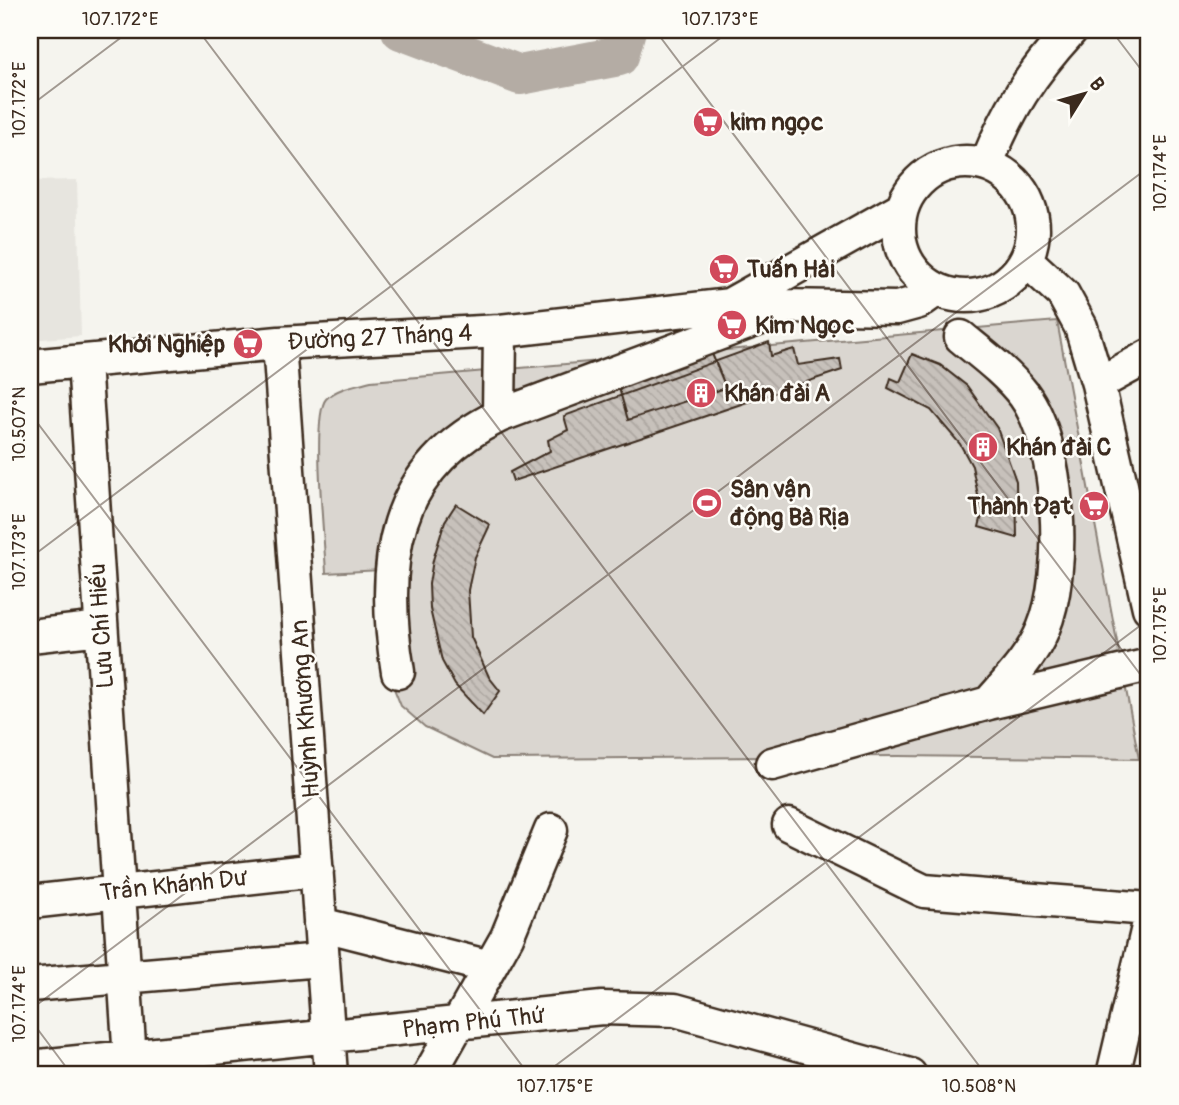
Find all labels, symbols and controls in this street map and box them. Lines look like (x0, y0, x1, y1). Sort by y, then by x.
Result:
text: 107.172°E (82, 8, 158, 31)
text: 107.173°E (682, 8, 758, 31)
north arrow (1050, 60, 1120, 130)
text: 107.172°E (8, 62, 31, 138)
text: B (1084, 73, 1110, 96)
supermarket icon: kim ngọc (691, 105, 725, 139)
place label: kim ngọc (730, 108, 823, 137)
text: 107.174°E (1149, 134, 1172, 212)
supermarket icon: Tuấn Hải (707, 252, 741, 286)
place label: Tuấn Hải (746, 255, 835, 284)
supermarket icon: Kim Ngọc (715, 308, 749, 342)
place label: Kim Ngọc (755, 311, 855, 340)
street label: Đường 27 Tháng 4 (287, 318, 473, 357)
supermarket icon: Khởi Nghiệp (231, 327, 265, 361)
place label: Khởi Nghiệp (108, 330, 225, 359)
building icon: Khán đài A (684, 376, 718, 410)
place label: Khán đài A (724, 379, 831, 408)
text: 10.507°N (8, 387, 31, 461)
building icon: Khán đài C (966, 430, 1000, 464)
place label: Khán đài C (1006, 433, 1112, 462)
place label: Sân vận động Bà Rịa (730, 475, 849, 532)
sports icon: Sân vận động Bà Rịa (690, 486, 724, 520)
supermarket icon: Thành Đạt (1077, 489, 1111, 523)
place label: Thành Đạt (967, 492, 1072, 521)
text: 107.173°E (8, 514, 31, 590)
street label: Lưu Chí Hiếu (83, 562, 120, 690)
text: 107.175°E (1149, 587, 1172, 663)
street label: Huỳnh Khương An (285, 619, 326, 799)
street label: Trần Khánh Dư (99, 863, 249, 908)
text: 107.174°E (8, 965, 31, 1043)
street label: Phạm Phú Thứ (401, 1001, 547, 1044)
text: 107.175°E (517, 1075, 593, 1098)
text: 10.508°N (942, 1075, 1016, 1098)

